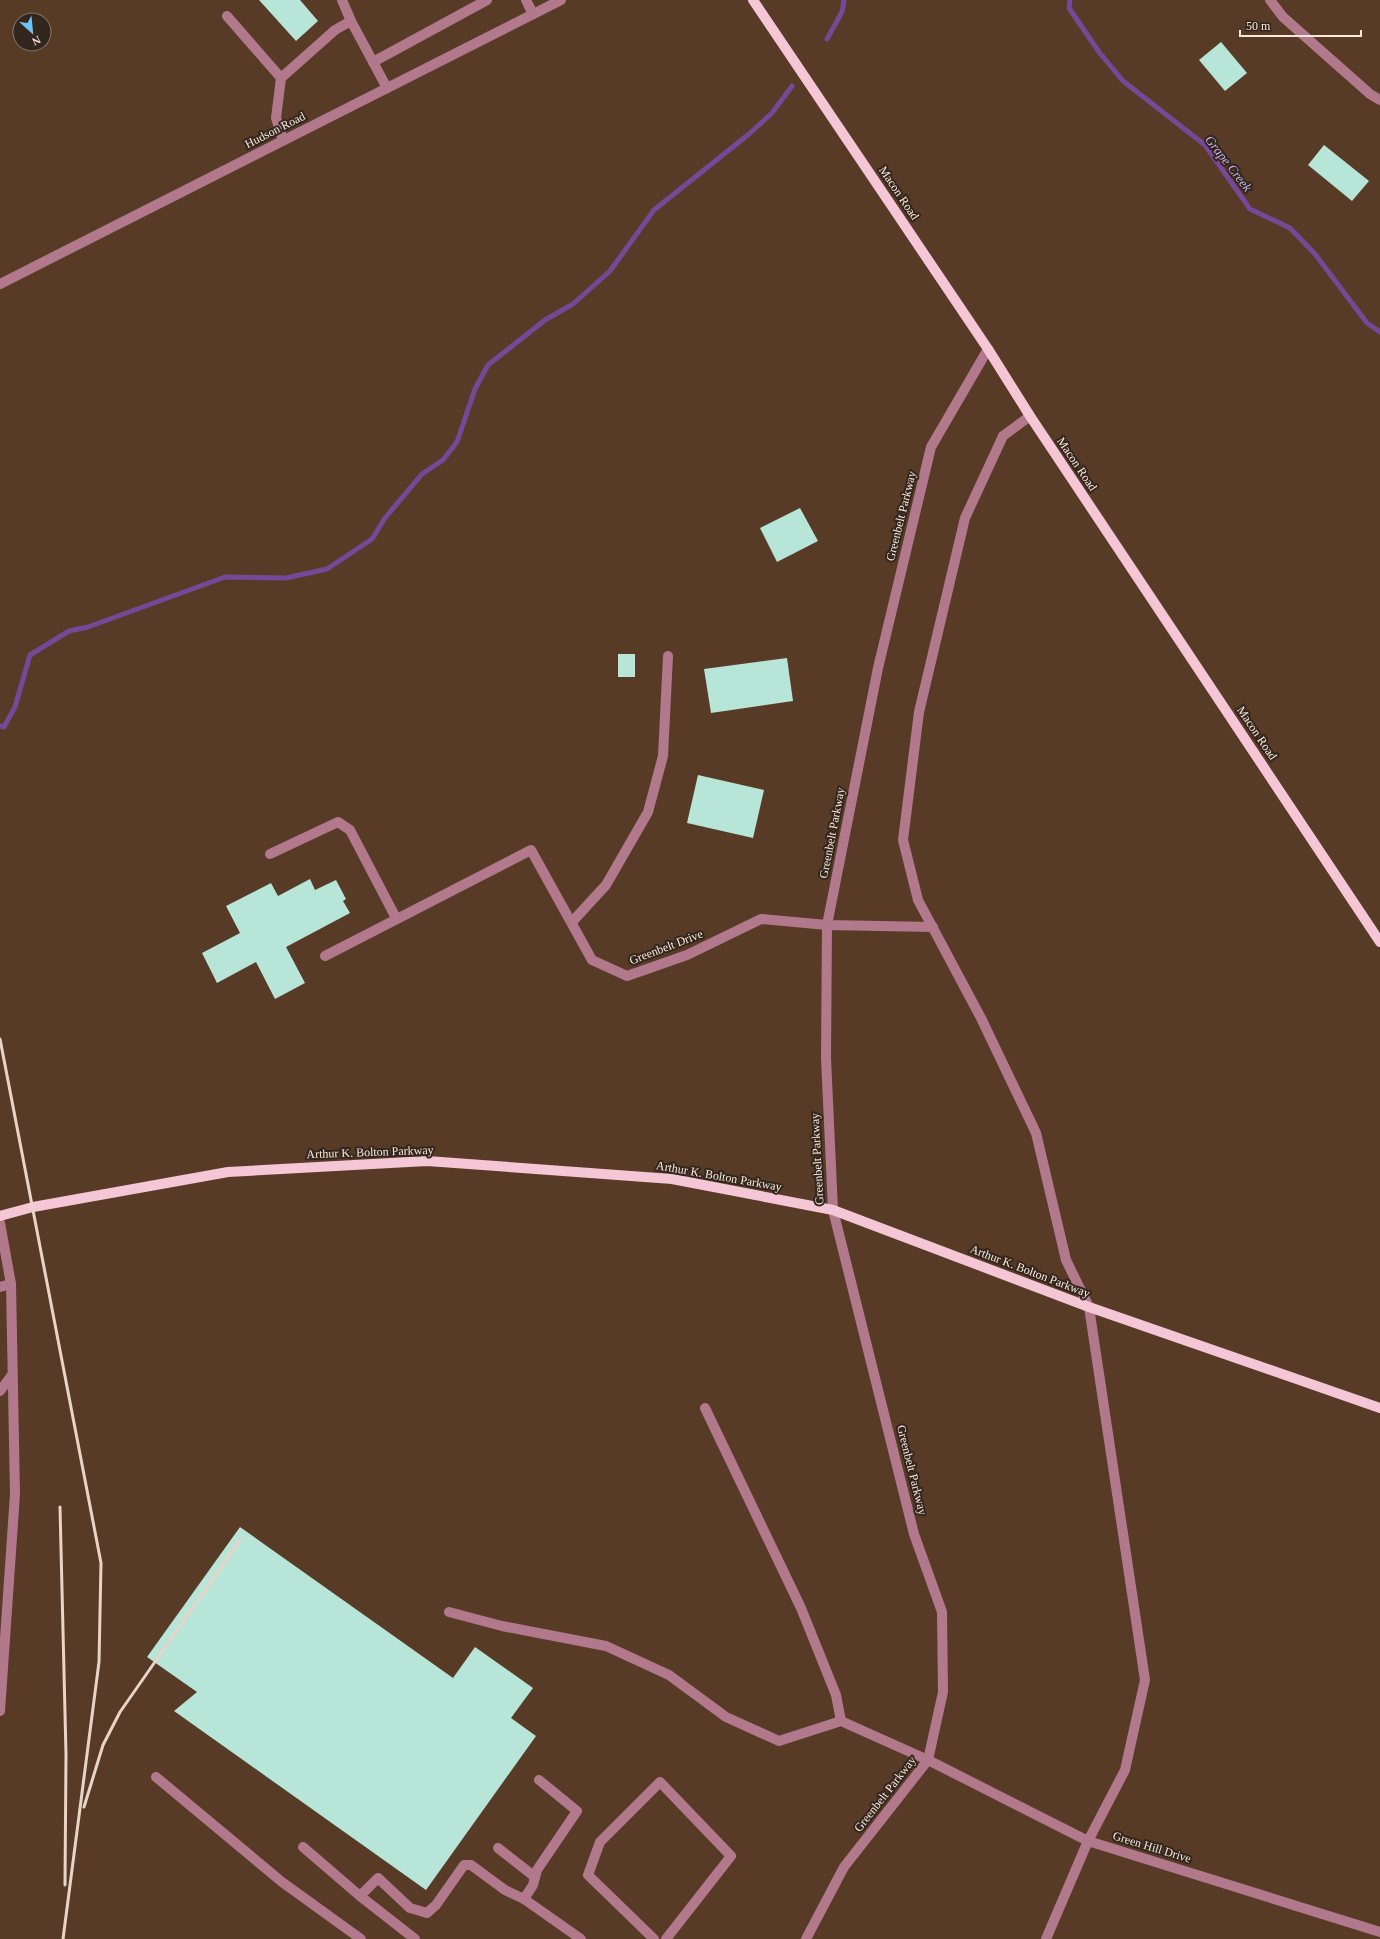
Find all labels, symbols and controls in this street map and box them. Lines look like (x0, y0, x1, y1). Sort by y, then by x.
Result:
north arrow (12, 12, 52, 52)
scale bar (1240, 12, 1361, 38)
text: 50 m (1246, 19, 1271, 33)
text: N (30, 34, 43, 48)
street label: Hudson Road (243, 109, 307, 151)
water label: Grape Creek (1202, 132, 1255, 195)
street label: Macon Road (876, 164, 922, 222)
street label: Macon Road (1054, 435, 1100, 493)
street label: Greenbelt Parkway (883, 470, 919, 562)
street label: Macon Road (1234, 704, 1280, 762)
street label: Greenbelt Parkway (816, 786, 848, 880)
street label: Greenbelt Drive (627, 927, 705, 967)
street label: Greenbelt Parkway (808, 1113, 826, 1205)
street label: Arthur K. Bolton Parkway (306, 1143, 434, 1161)
street label: Arthur K. Bolton Parkway (655, 1158, 783, 1194)
street label: Arthur K. Bolton Parkway (968, 1242, 1092, 1300)
street label: Greenbelt Parkway (894, 1424, 930, 1516)
street label: Greenbelt Parkway (851, 1753, 919, 1835)
street label: Green Hill Drive (1111, 1828, 1193, 1866)

